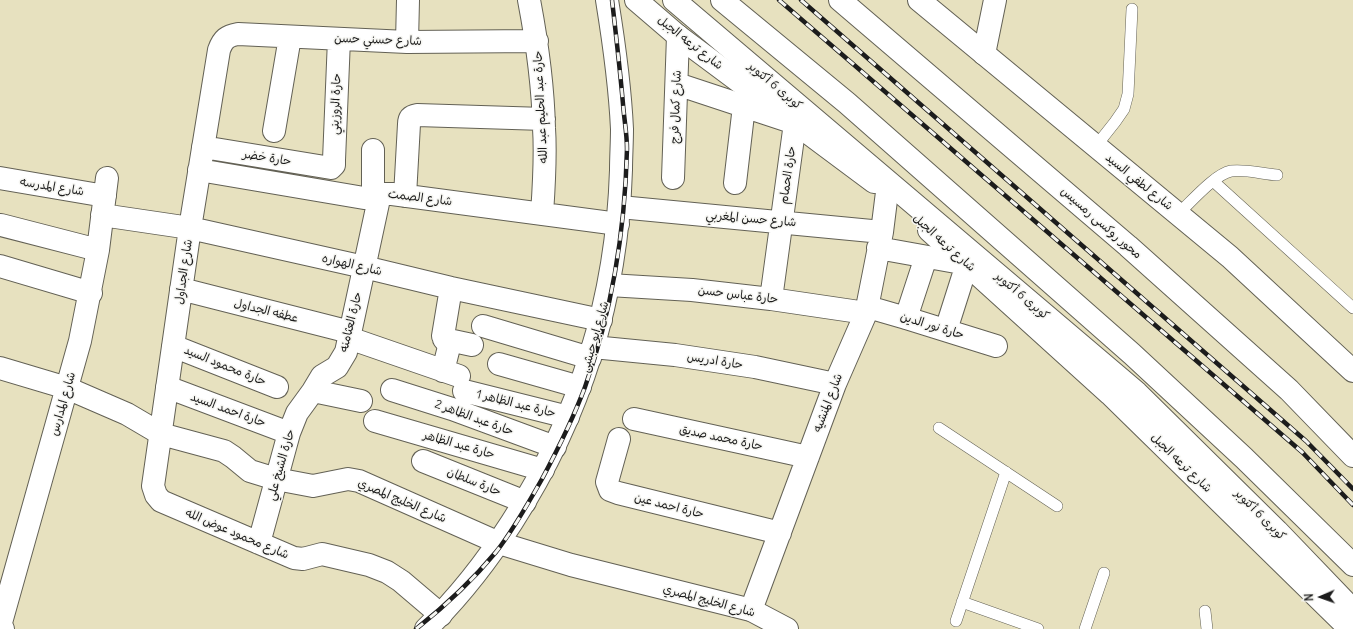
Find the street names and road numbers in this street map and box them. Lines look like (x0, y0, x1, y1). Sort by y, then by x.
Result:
street label: شارع ترعه الجبل (654, 13, 726, 73)
street label: شارع حسني حسن (334, 31, 422, 49)
street label: حارة عبد الحليم عبد الله (531, 50, 551, 164)
street label: كوبرى 6 أكتوبر (745, 59, 805, 113)
street label: شارع كمال فرج (668, 70, 684, 144)
street label: حارة الروزيني (328, 73, 344, 135)
street label: حارة الحمام (777, 145, 799, 205)
street label: حارة خضر (242, 147, 292, 169)
street label: شارع لطفي السيد (1102, 150, 1176, 214)
street label: شارع المدرسه (19, 175, 85, 199)
street label: محور روكسى رمسيس (1058, 184, 1144, 262)
street label: شارع الصمت (387, 187, 453, 209)
street label: شارع حسن المغربي (705, 208, 797, 230)
street label: شارع ترعه الجبل (910, 211, 978, 275)
street label: شارع الجداول (172, 238, 196, 306)
street label: شارع الهواره (321, 251, 383, 279)
street label: كوبرى 6 أكتوبر (992, 269, 1052, 323)
street label: حارة عباس حسن (697, 283, 779, 307)
street label: حارة العثامنه (337, 290, 365, 354)
street label: عطفه الجداول (232, 296, 300, 326)
street label: شارع ابو حبشى (578, 300, 612, 374)
street label: حارة نور الدين (898, 309, 966, 343)
street label: حارة محمود السيد (182, 343, 268, 389)
street label: حارة ادريس (686, 349, 744, 373)
street label: شارع المدارس (47, 371, 79, 437)
street label: شارع المنشيه (810, 372, 846, 434)
street label: حارة عبد الظاهر 1 (475, 387, 557, 421)
street label: حارة احمد السيد (188, 390, 268, 430)
street label: حارة عبد الظاهر 2 (433, 397, 515, 439)
street label: حارة محمد صديق (678, 422, 764, 454)
street label: حارة الشيخ علي (264, 428, 298, 502)
street label: حارة عبد الظاهر (422, 428, 496, 462)
street label: شارع ترعه الجبل (1148, 430, 1214, 496)
street label: حارة سلطان (445, 465, 503, 499)
street label: شارع الخليج المصري (356, 476, 448, 526)
street label: كوبرى 6 أكتوبر (1231, 486, 1289, 544)
street label: حارة احمد عين (633, 490, 705, 522)
street label: شارع محمود عوض الله (183, 506, 291, 562)
street label: شارع الخليج المصري (661, 582, 757, 620)

